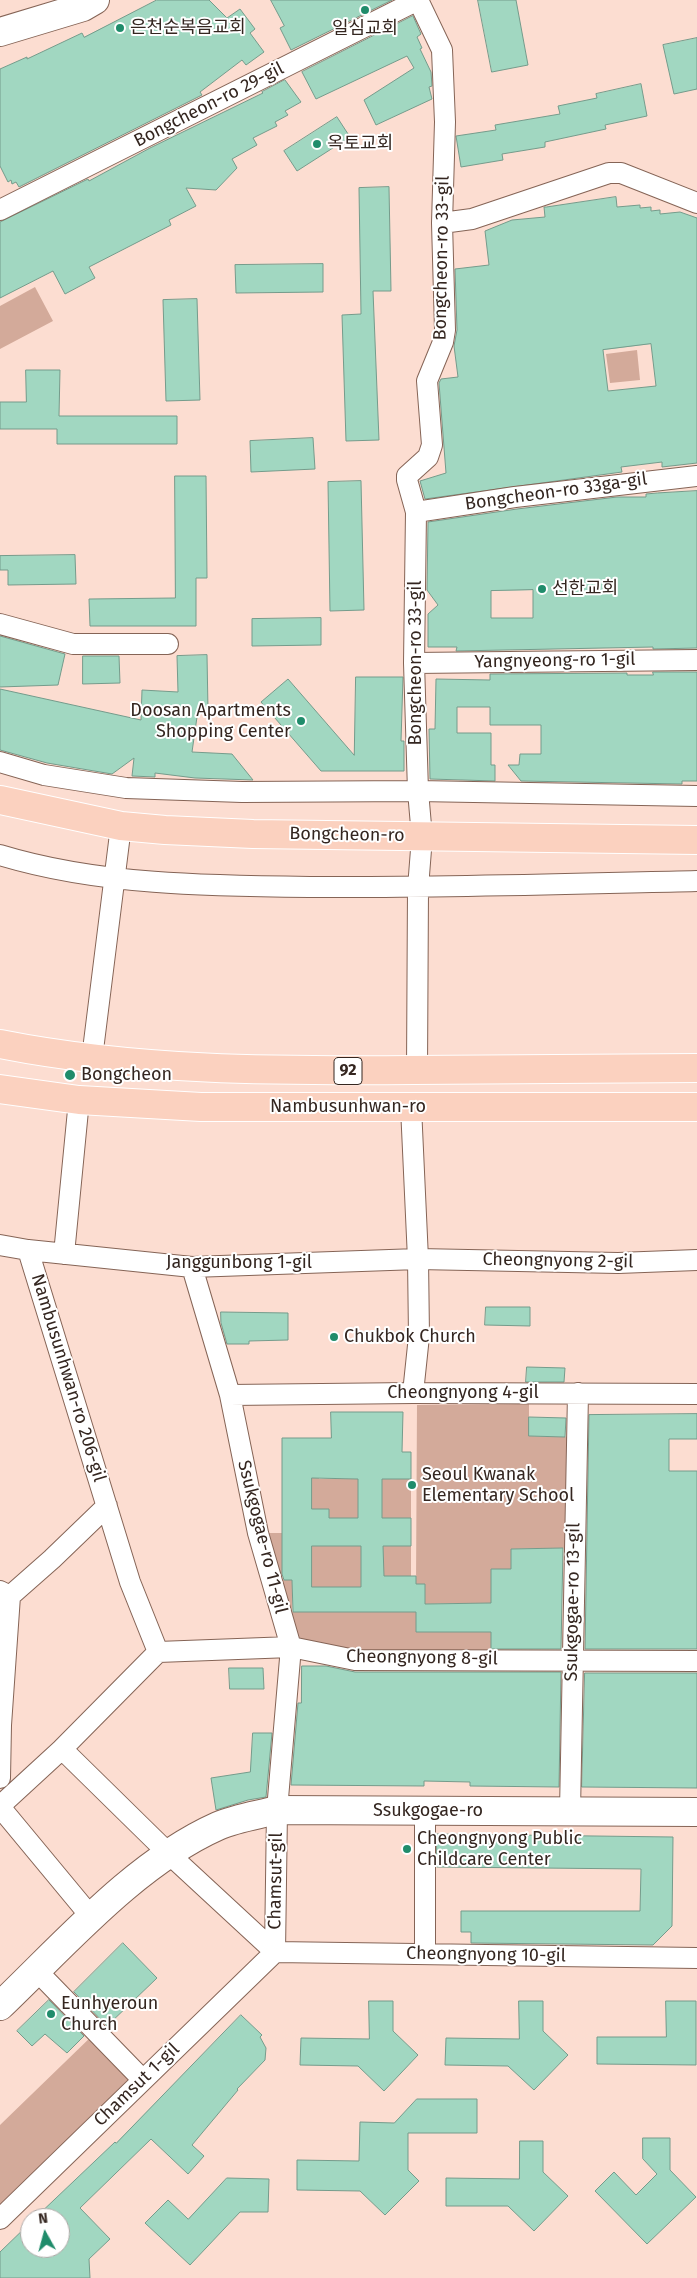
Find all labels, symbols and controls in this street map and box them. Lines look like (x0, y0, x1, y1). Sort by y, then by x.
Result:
marker: 일심교회 (359, 4, 371, 16)
place label: 은천순복음교회 (130, 17, 246, 39)
place label: 일심교회 (332, 18, 398, 40)
marker: 은천순복음교회 (114, 22, 126, 34)
street label: Bongcheon-ro 29-gil (131, 58, 287, 152)
place label: 옥토교회 (327, 133, 393, 155)
marker: 옥토교회 (311, 138, 323, 150)
street label: Bongcheon-ro 33-gil (430, 175, 454, 341)
street label: Bongcheon-ro 33ga-gil (464, 469, 648, 515)
place label: 선한교회 (552, 578, 618, 600)
street label: Bongcheon-ro 33-gil (405, 581, 427, 745)
marker: 선한교회 (536, 583, 548, 595)
street label: Yangnyeong-ro 1-gil (474, 649, 636, 673)
place label: Doosan Apartments Shopping Center (130, 700, 291, 742)
marker: Doosan Apartments Shopping Center (295, 715, 307, 727)
street label: Bongcheon-ro (289, 823, 405, 847)
road number: 92 (334, 1058, 362, 1084)
place label: Bongcheon (81, 1064, 172, 1086)
marker: Bongcheon (63, 1068, 77, 1082)
street label: Nambusunhwan-ro (270, 1096, 426, 1118)
street label: Cheongnyong 2-gil (482, 1249, 634, 1273)
street label: Janggunbong 1-gil (166, 1252, 312, 1274)
street label: Nambusunhwan-ro 206-gil (26, 1271, 110, 1485)
place label: Chukbok Church (344, 1326, 476, 1348)
marker: Chukbok Church (328, 1331, 340, 1343)
street label: Cheongnyong 4-gil (387, 1382, 539, 1404)
street label: Ssukgogae-ro 11-gil (233, 1458, 291, 1616)
place label: Seoul Kwanak Elementary School (422, 1464, 574, 1506)
marker: Seoul Kwanak Elementary School (406, 1479, 418, 1491)
street label: Ssukgogae-ro 13-gil (561, 1522, 585, 1682)
street label: Cheongnyong 8-gil (346, 1646, 498, 1670)
street label: Ssukgogae-ro (373, 1800, 483, 1822)
place label: Cheongnyong Public Childcare Center (417, 1828, 582, 1870)
street label: Chamsut-gil (264, 1832, 288, 1930)
marker: Cheongnyong Public Childcare Center (401, 1843, 413, 1855)
street label: Cheongnyong 10-gil (406, 1943, 566, 1967)
place label: Eunhyeroun Church (61, 1993, 158, 2036)
marker: Eunhyeroun Church (45, 2008, 57, 2020)
street label: Chamsut 1-gil (90, 2039, 184, 2131)
north arrow (20, 2208, 70, 2258)
text: N (38, 2210, 49, 2228)

